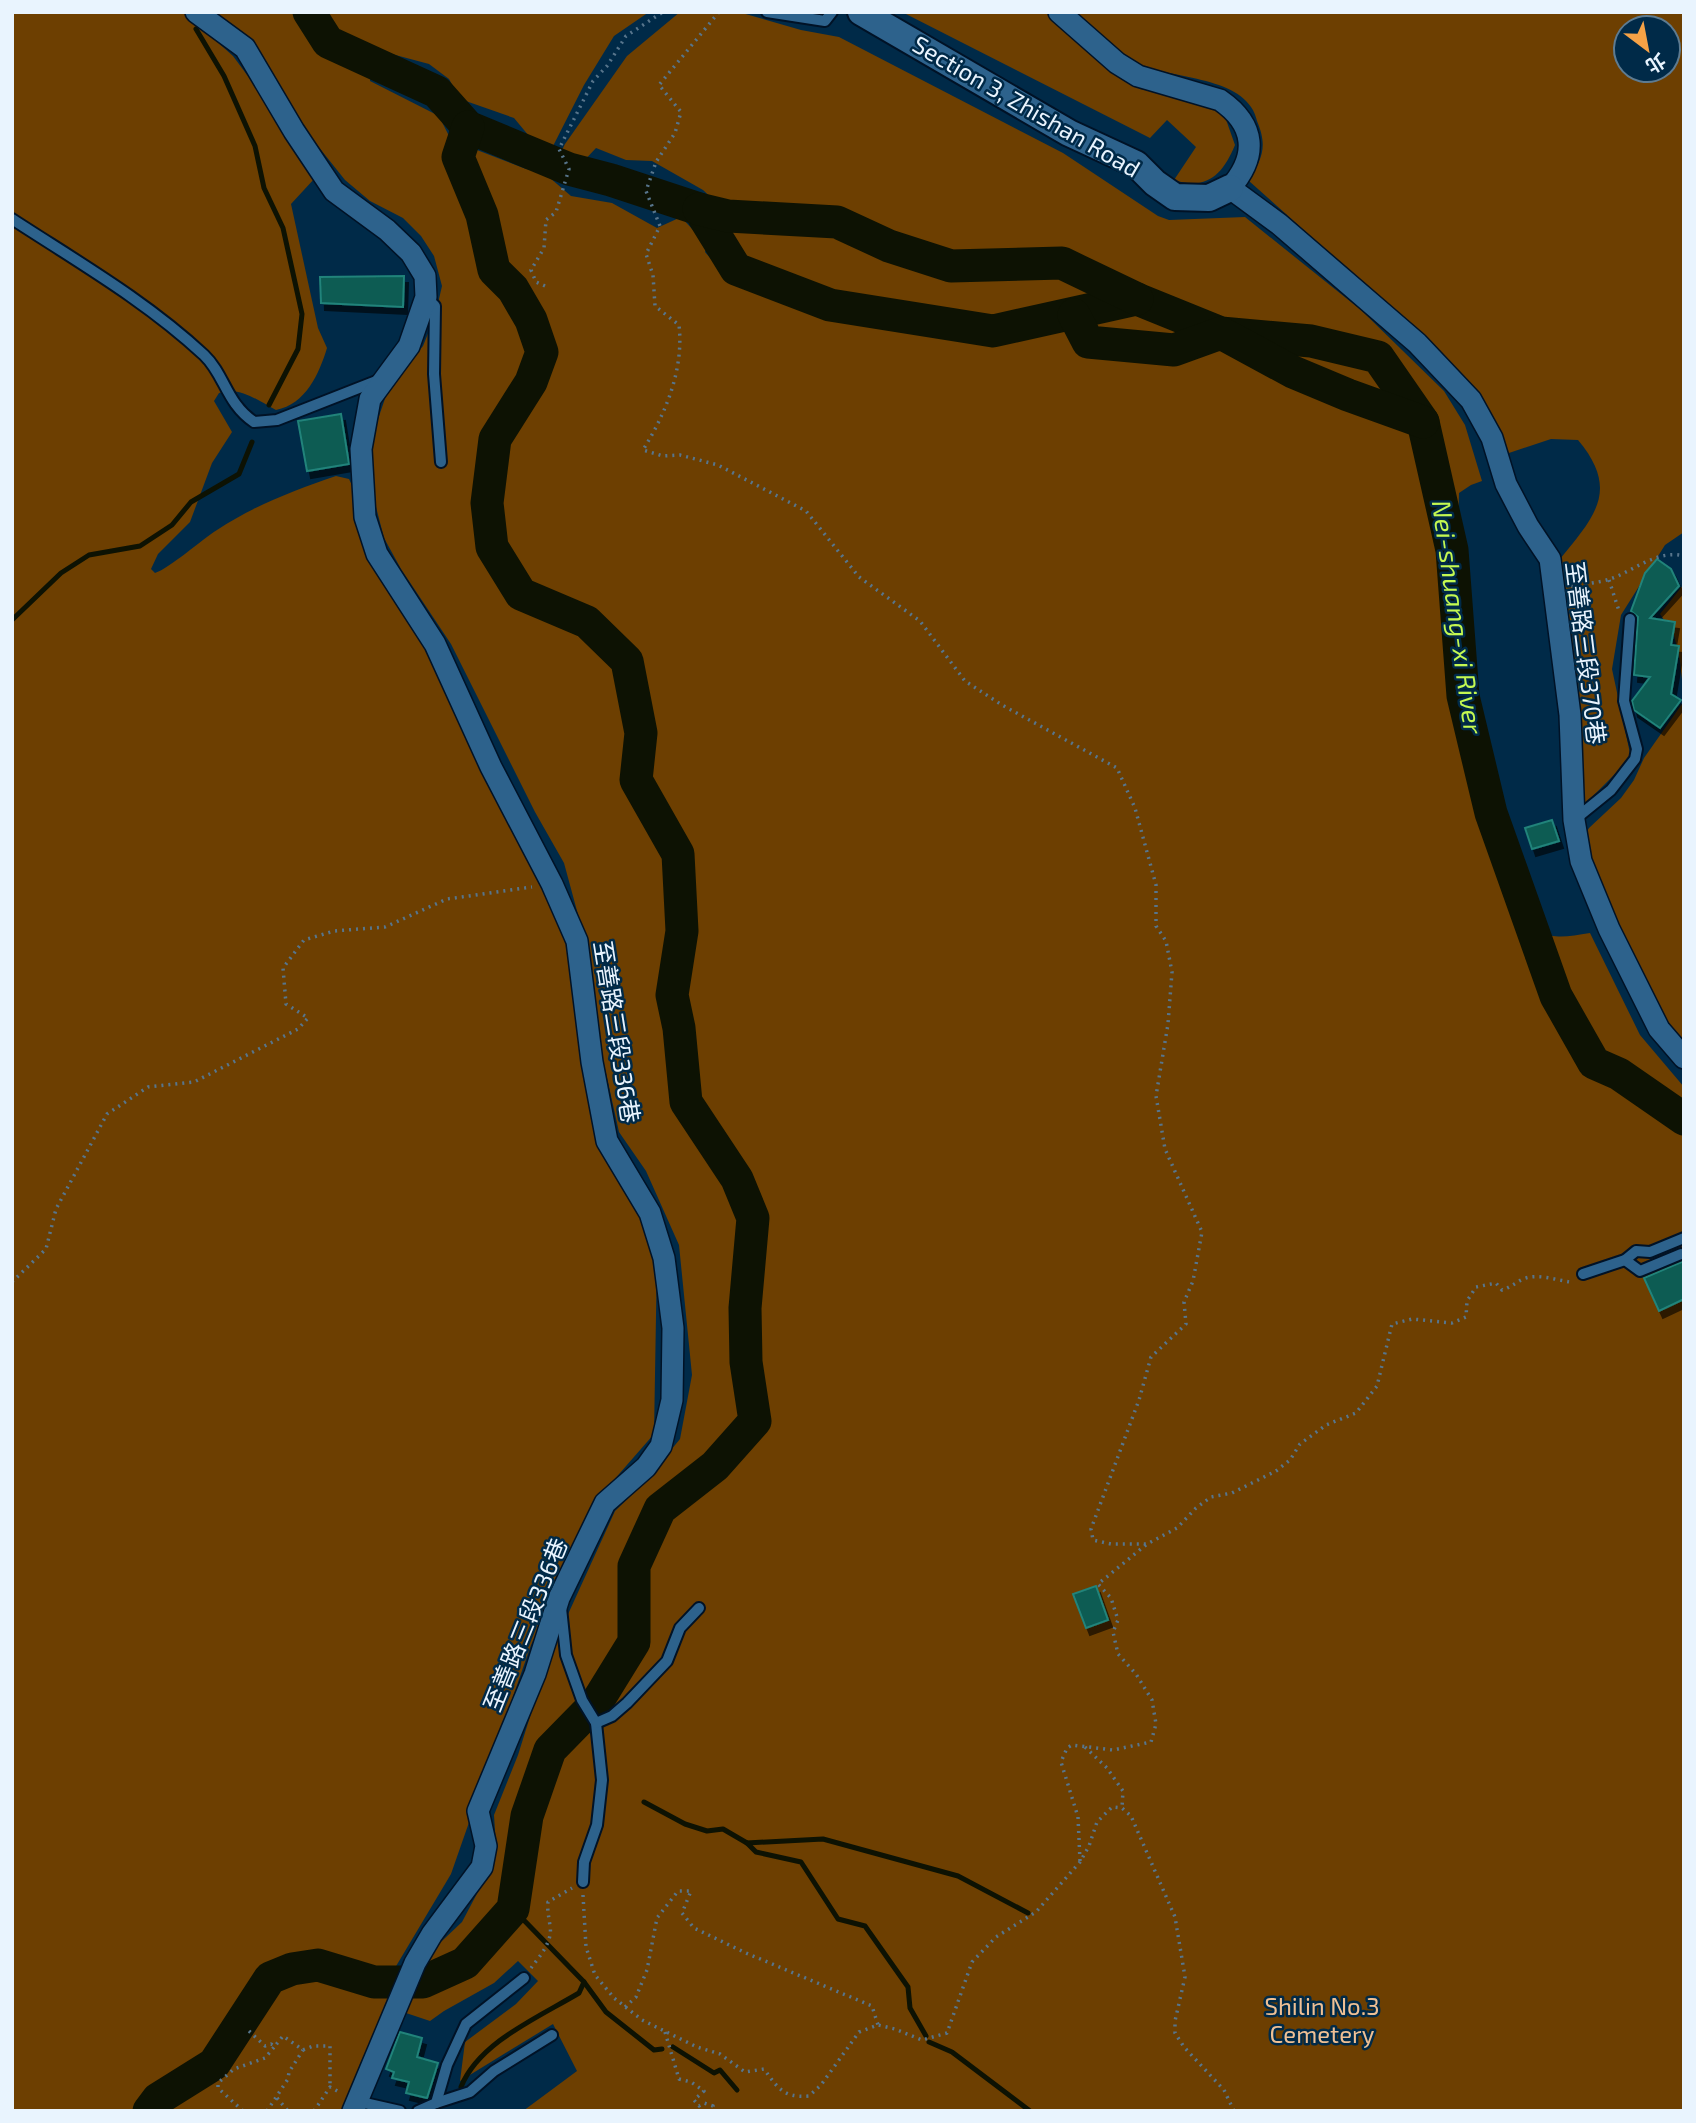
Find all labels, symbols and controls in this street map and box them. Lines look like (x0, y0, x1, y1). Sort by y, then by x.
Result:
north arrow (1612, 14, 1682, 84)
street label: Section 3, Zhishan Road (908, 29, 1146, 183)
text: 北 (1642, 49, 1670, 79)
water label: Nei-shuang-xi River (1427, 498, 1490, 736)
street label: 至善路三段370巷 (1561, 560, 1612, 746)
street label: 至善路三段336巷 (589, 938, 646, 1125)
street label: 至善路三段336巷 (477, 1534, 573, 1715)
park label: Shilin No.3 Cemetery (1264, 1991, 1380, 2048)

